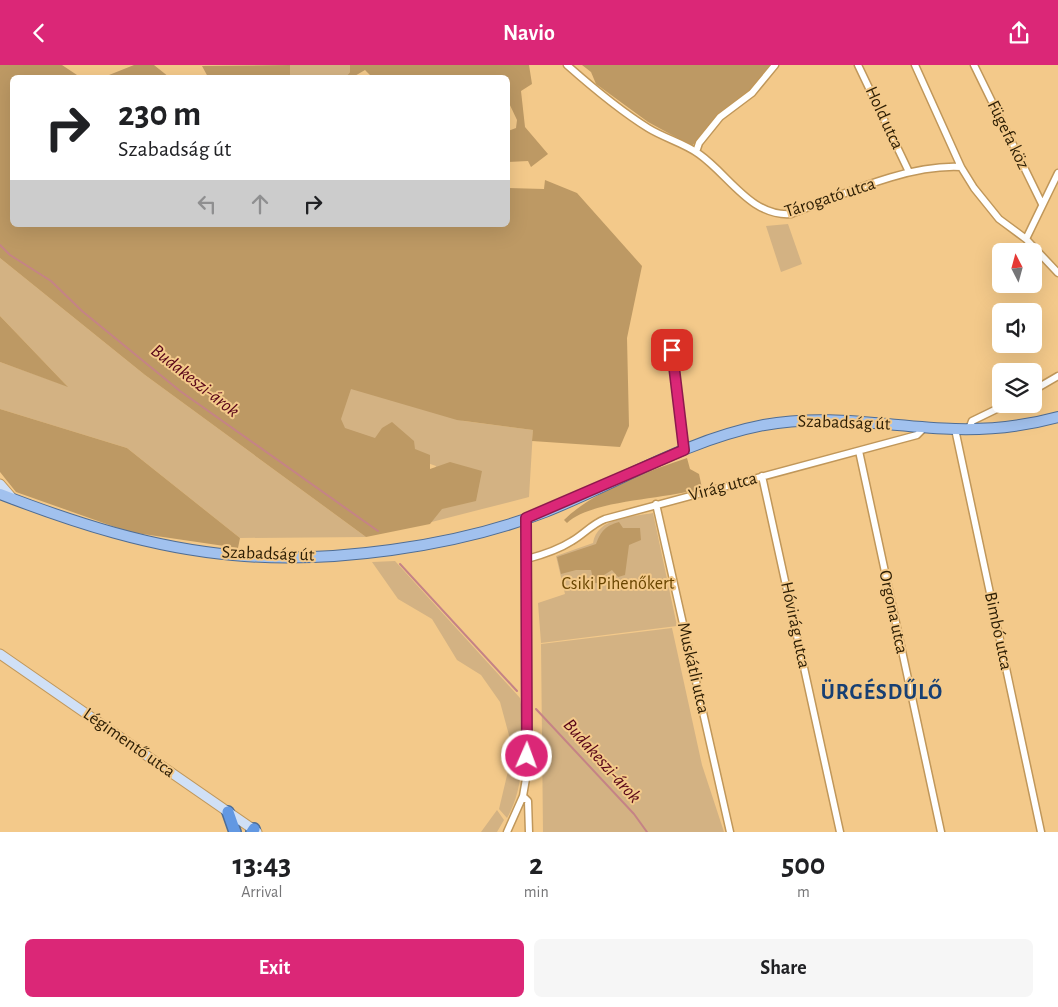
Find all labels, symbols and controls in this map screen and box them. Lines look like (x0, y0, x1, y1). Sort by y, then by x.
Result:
icon: back (25, 19, 53, 47)
icon: share (1005, 19, 1033, 47)
text: Navio (503, 22, 555, 44)
street label: Hold utca (862, 84, 906, 152)
icon: right (35, 95, 100, 160)
text: 230 m (118, 97, 201, 132)
street label: Fügefa köz (984, 98, 1032, 172)
text: Szabadság út (118, 138, 231, 160)
street label: Tárogató utca (782, 175, 878, 221)
icon: left (193, 190, 221, 218)
icon: ahead (246, 190, 274, 218)
icon: right (299, 190, 327, 218)
north arrow (992, 243, 1042, 293)
map controls (992, 243, 1042, 413)
button: sound (992, 303, 1042, 353)
pin (651, 329, 693, 371)
icon: arrive (658, 336, 686, 364)
water label: Budakeszi-árok (147, 341, 243, 421)
button: layers (992, 363, 1042, 413)
street label: Szabadság út (797, 412, 891, 434)
street label: Virág utca (687, 469, 759, 505)
street label: Szabadság út (221, 543, 315, 565)
street label: Orgona utca (875, 569, 911, 655)
park label: Csiki Pihenőkert (561, 575, 675, 593)
street label: Hóvirág utca (777, 580, 813, 670)
street label: Bimbó utca (981, 590, 1015, 672)
street label: Muskátli utca (674, 621, 712, 715)
district label: ÜRGÉSDŰLŐ (821, 678, 943, 703)
street label: Légimentő utca (80, 705, 178, 781)
water label: Budakeszi-árok (559, 715, 645, 807)
position arrow (500, 729, 552, 781)
text: 13:43 (233, 850, 291, 880)
text: 2 (529, 850, 543, 880)
text: 500 (781, 850, 825, 880)
text: Arrival (241, 884, 282, 900)
text: min (524, 884, 549, 900)
text: m (797, 884, 810, 900)
button: Exit (25, 939, 524, 997)
button: Share (534, 939, 1033, 997)

